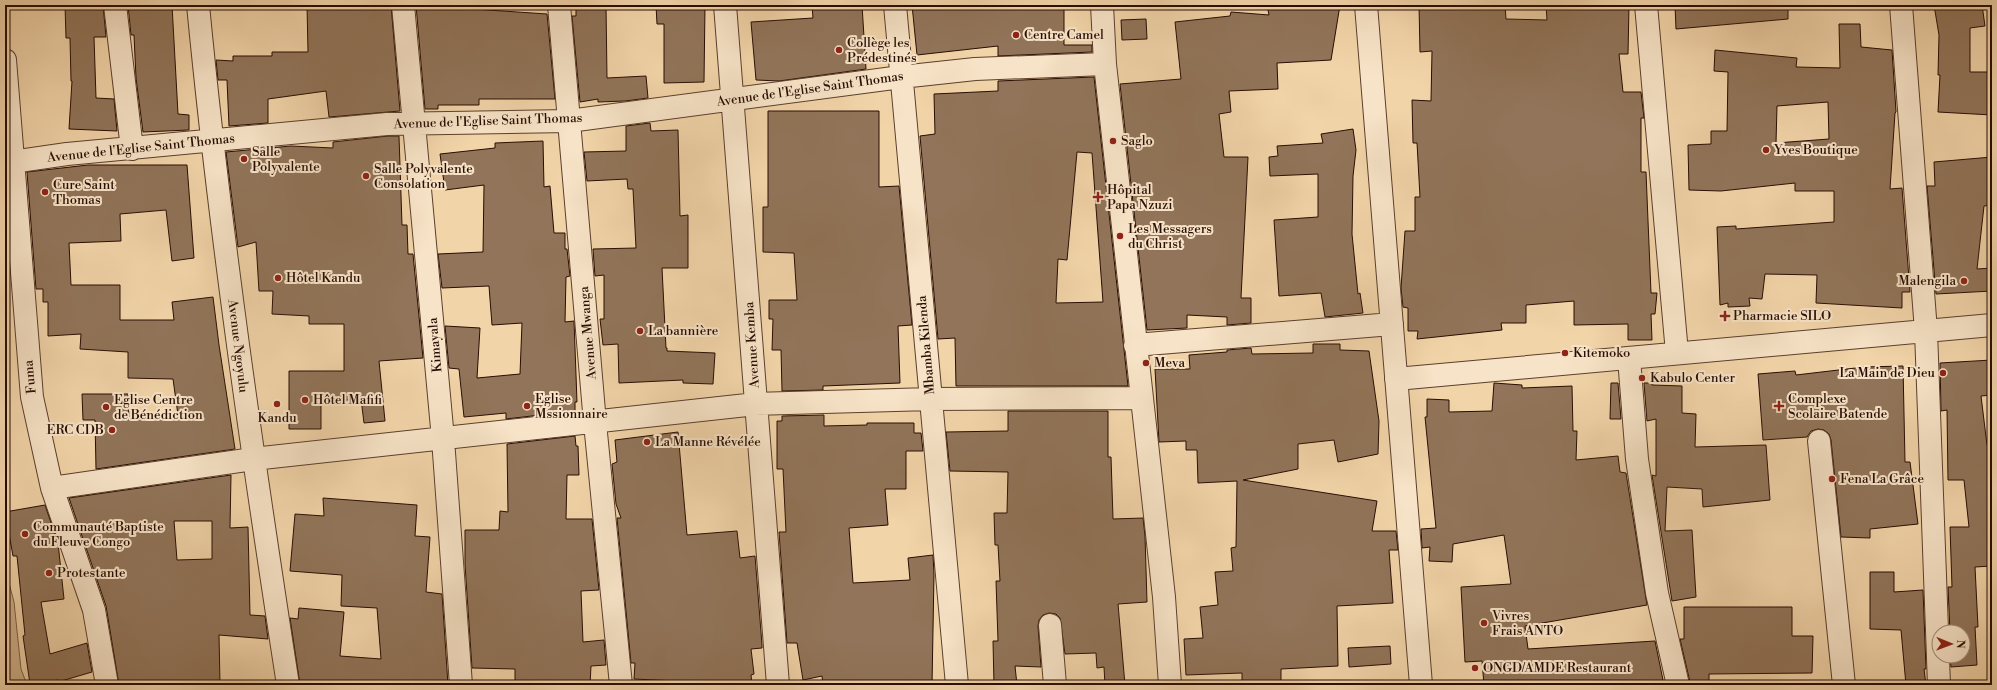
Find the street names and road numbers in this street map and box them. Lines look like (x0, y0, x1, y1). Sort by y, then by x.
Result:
street label: Avenue de l'Eglise Saint Thomas (714, 68, 905, 110)
street label: Avenue de l'Eglise Saint Thomas (392, 110, 583, 132)
street label: Avenue de l'Eglise Saint Thomas (45, 130, 236, 166)
street label: Avenue Mwanga (576, 285, 600, 381)
street label: Mbamba Kilenda (914, 294, 938, 395)
street label: Avenue Ngoyulu (224, 297, 252, 394)
street label: Avenue Kemba (741, 301, 763, 390)
street label: Kimayala (425, 317, 445, 373)
street label: Fuma (20, 359, 40, 395)

